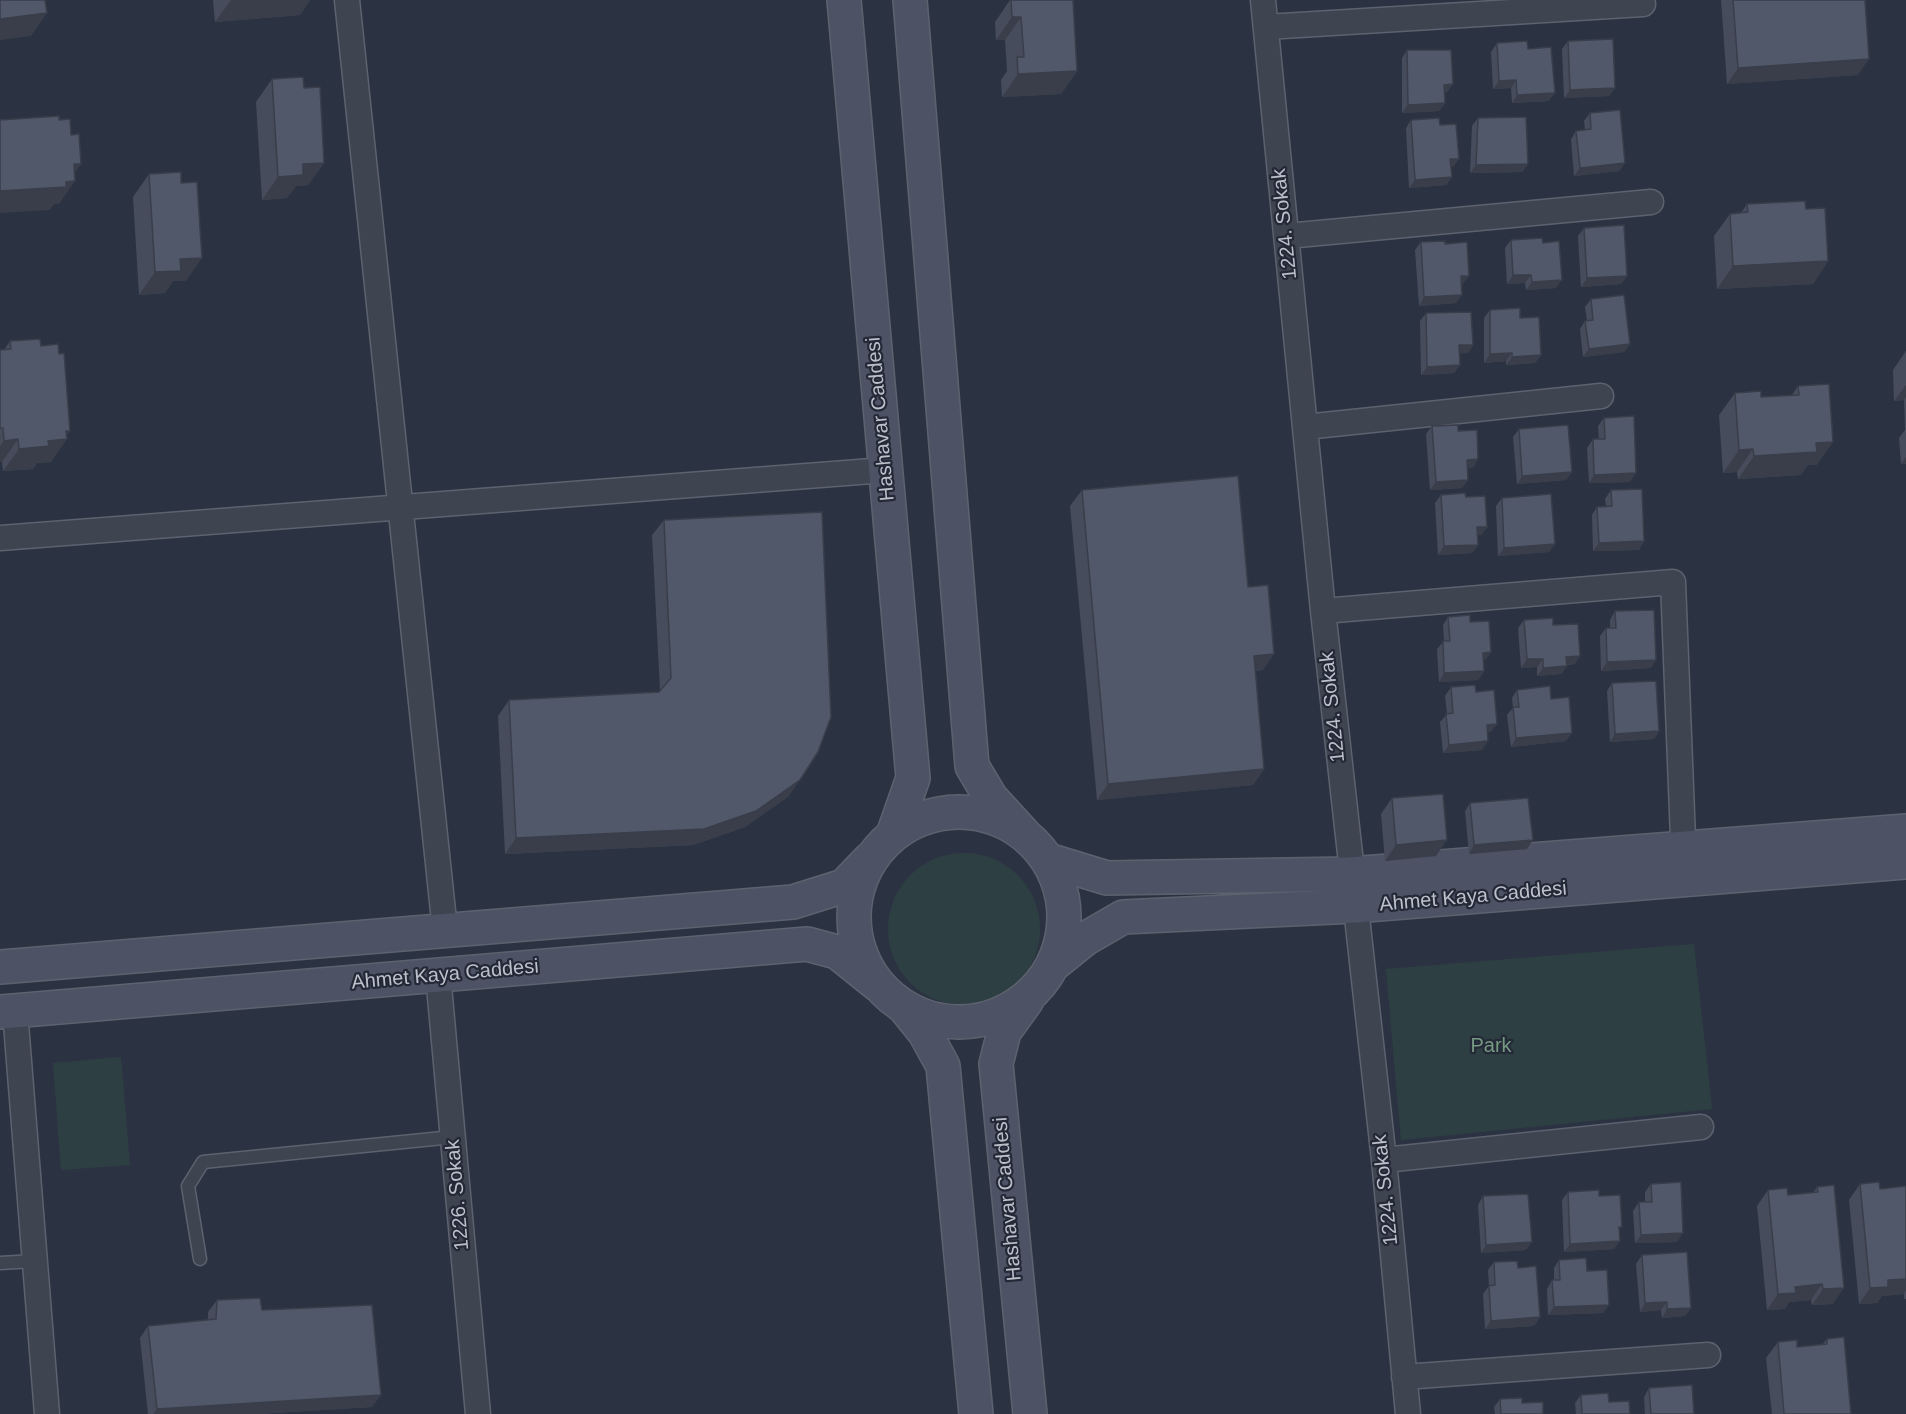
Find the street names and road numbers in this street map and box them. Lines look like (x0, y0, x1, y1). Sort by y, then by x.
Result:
street label: 1224. Sokak (1267, 167, 1303, 281)
street label: Hashavar Caddesi (862, 336, 900, 502)
street label: 1224. Sokak (1315, 650, 1351, 764)
street label: Ahmet Kaya Caddesi (1378, 877, 1568, 917)
street label: Ahmet Kaya Caddesi (350, 955, 540, 995)
street label: Hashavar Caddesi (989, 1116, 1027, 1282)
street label: 1224. Sokak (1368, 1133, 1404, 1247)
street label: 1226. Sokak (441, 1139, 475, 1251)

